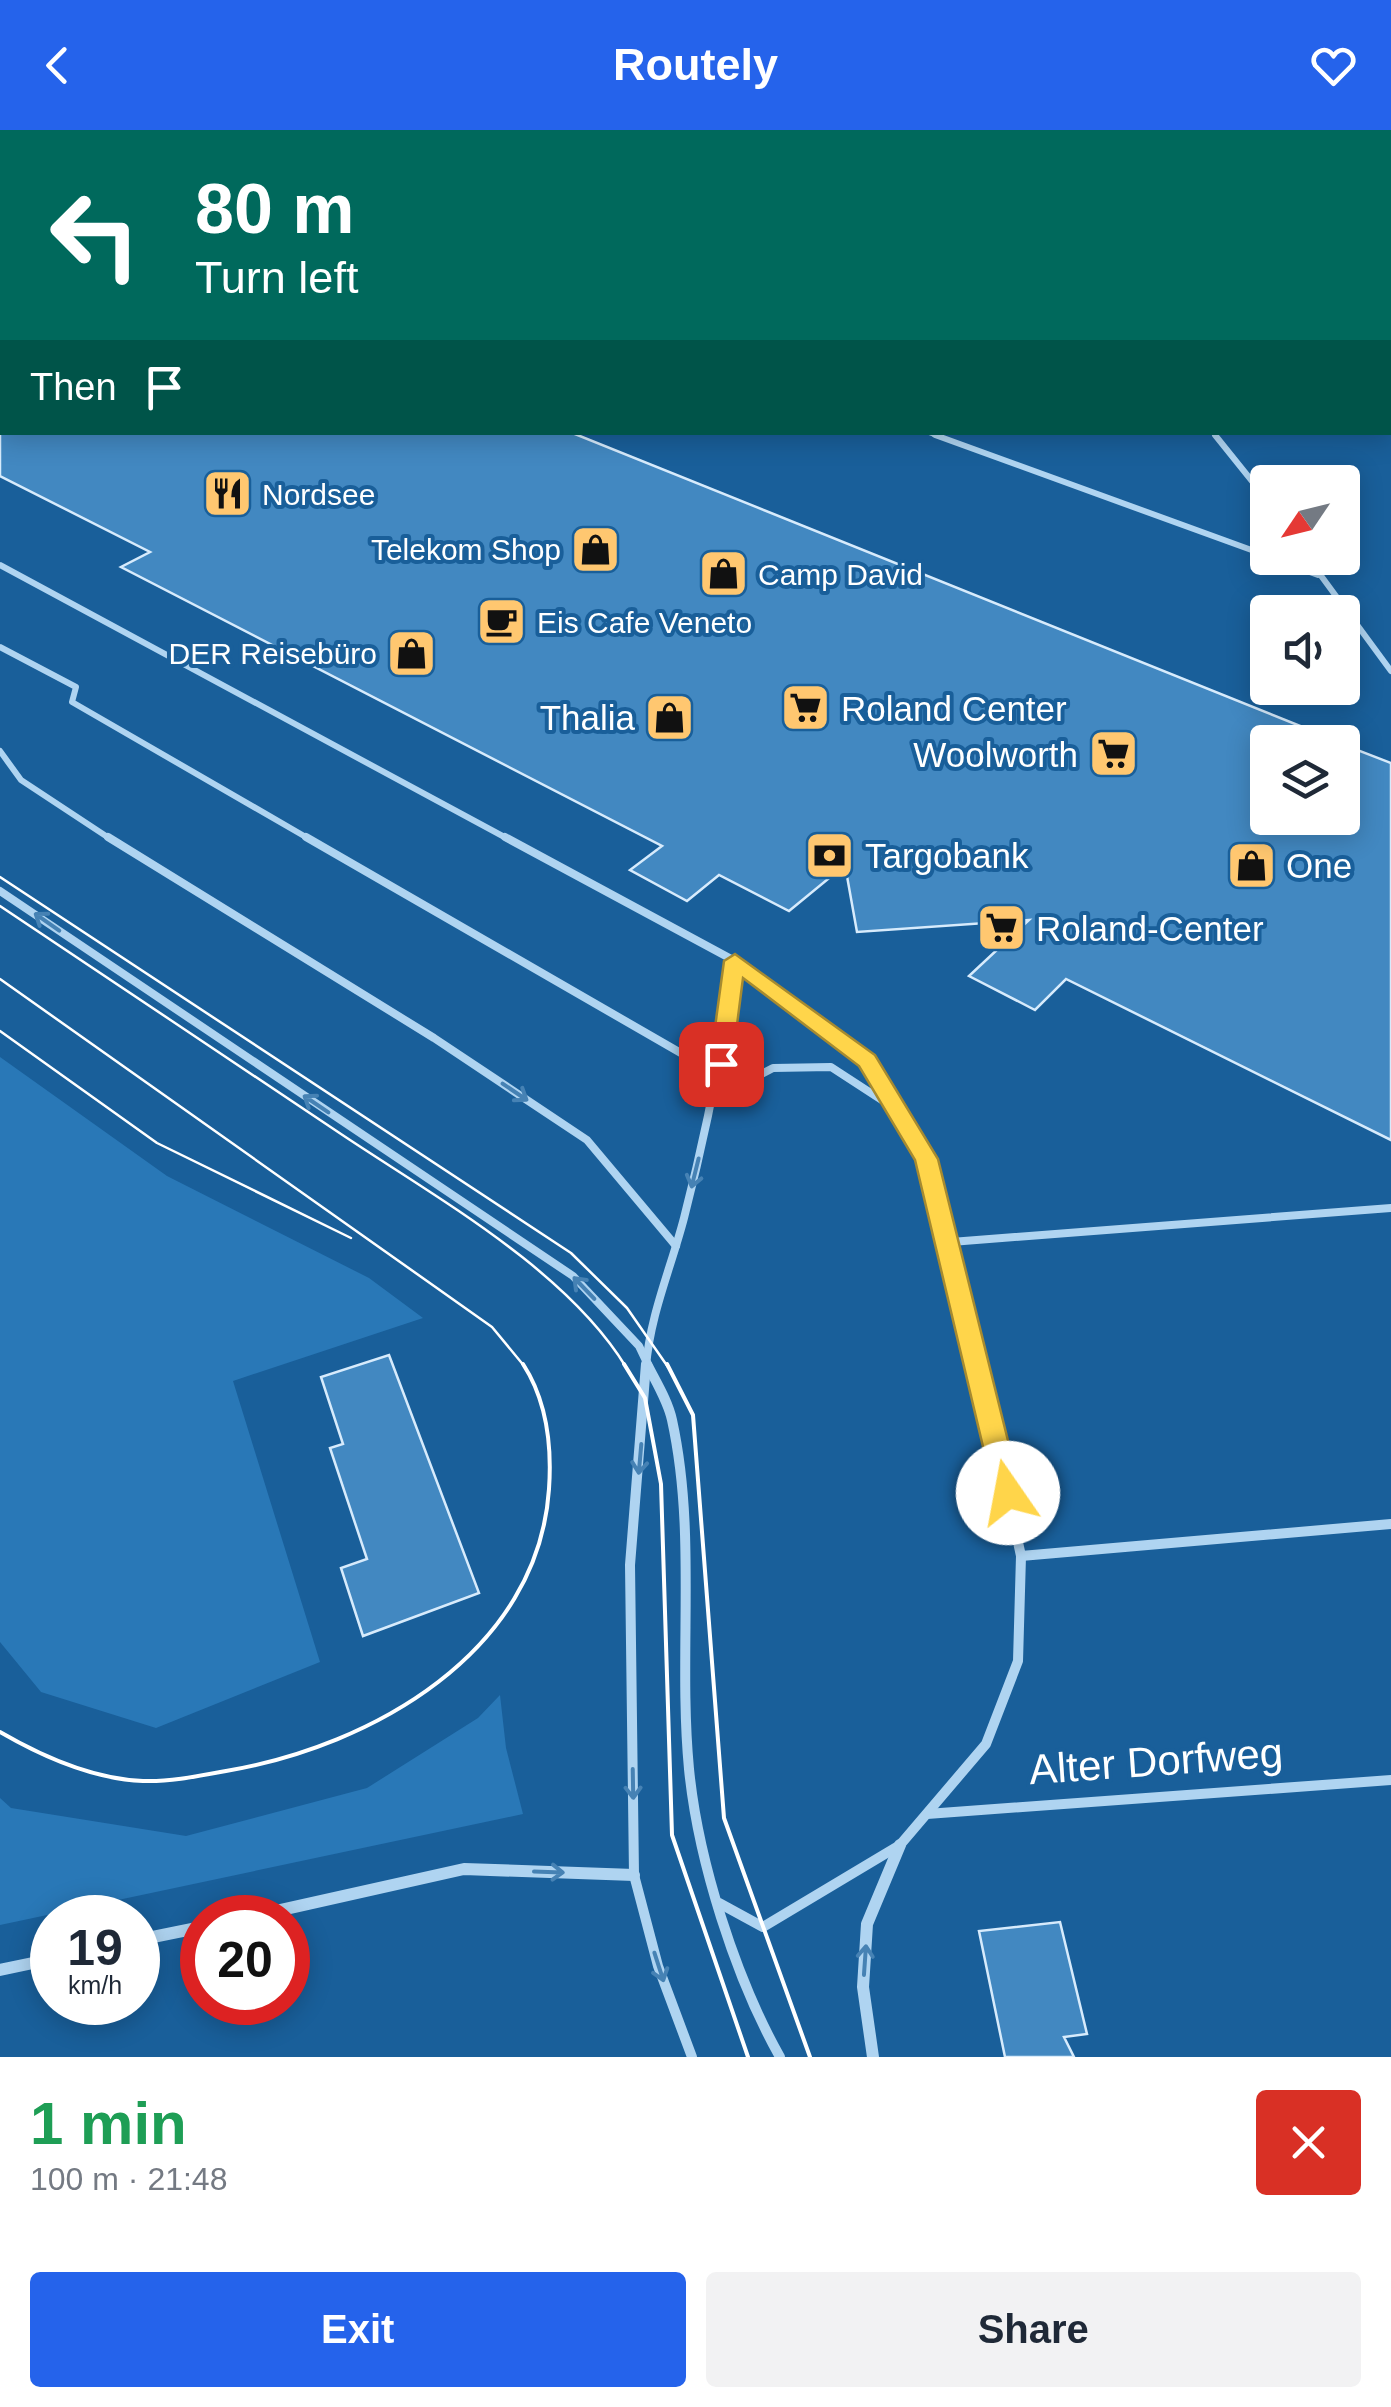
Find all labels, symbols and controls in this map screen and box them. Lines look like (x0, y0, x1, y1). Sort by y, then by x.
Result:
icon: back (30, 38, 85, 93)
icon: heart (1306, 38, 1361, 93)
text: Routely (613, 39, 778, 90)
icon: left (30, 170, 160, 300)
text: 80 m (195, 170, 355, 248)
text: Turn left (195, 252, 358, 303)
icon: arrive (137, 360, 192, 415)
text: Then (30, 366, 117, 408)
north arrow (1250, 465, 1360, 575)
map controls (1250, 465, 1360, 835)
restaurant icon: Nordsee (201, 468, 253, 520)
place label: Nordsee (262, 478, 375, 511)
shop icon: Telekom Shop (570, 523, 622, 575)
place label: Telekom Shop (371, 533, 561, 566)
shop icon: Camp David (697, 548, 749, 600)
place label: Camp David (758, 558, 923, 591)
button: sound (1250, 595, 1360, 705)
cafe icon: Eis Cafe Veneto (476, 596, 528, 648)
place label: Eis Cafe Veneto (537, 606, 752, 639)
shop icon: DER Reisebüro (386, 627, 438, 679)
place label: DER Reisebüro (169, 637, 377, 670)
supermarket icon: Roland Center (780, 682, 832, 734)
place label: Roland Center (841, 689, 1067, 728)
shop icon: Thalia (644, 691, 696, 743)
place label: Thalia (540, 698, 636, 737)
button: layers (1250, 725, 1360, 835)
supermarket icon: Woolworth (1087, 728, 1139, 780)
place label: Woolworth (913, 735, 1078, 774)
bank icon: Targobank (804, 829, 856, 881)
place label: Targobank (865, 836, 1029, 875)
shop icon: One (1225, 839, 1277, 891)
place label: One (1286, 846, 1352, 885)
supermarket icon: Roland-Center (975, 902, 1027, 954)
place label: Roland-Center (1036, 909, 1264, 948)
one-way arrow (33, 912, 61, 933)
pin (679, 1022, 764, 1107)
icon: arrive (694, 1037, 749, 1092)
one-way arrow (501, 1081, 529, 1102)
one-way arrow (303, 1093, 331, 1114)
one-way arrow (685, 1156, 703, 1188)
one-way arrow (572, 1276, 596, 1300)
position arrow (956, 1441, 1060, 1545)
one-way arrow (630, 1442, 649, 1475)
street label: Alter Dorfweg (1027, 1729, 1285, 1793)
one-way arrow (624, 1766, 642, 1799)
one-way arrow (533, 1863, 565, 1882)
speed limit sign: 20 (180, 1895, 310, 2025)
text: 19 (67, 1920, 123, 1976)
one-way arrow (855, 1945, 874, 1977)
one-way arrow (652, 1951, 670, 1982)
text: km/h (68, 1971, 122, 1999)
text: 1 min (30, 2090, 187, 2157)
button: close (1256, 2090, 1361, 2195)
text: 100 m · 21:48 (30, 2161, 227, 2197)
button: Exit (30, 2272, 686, 2387)
button: Share (706, 2272, 1361, 2387)

